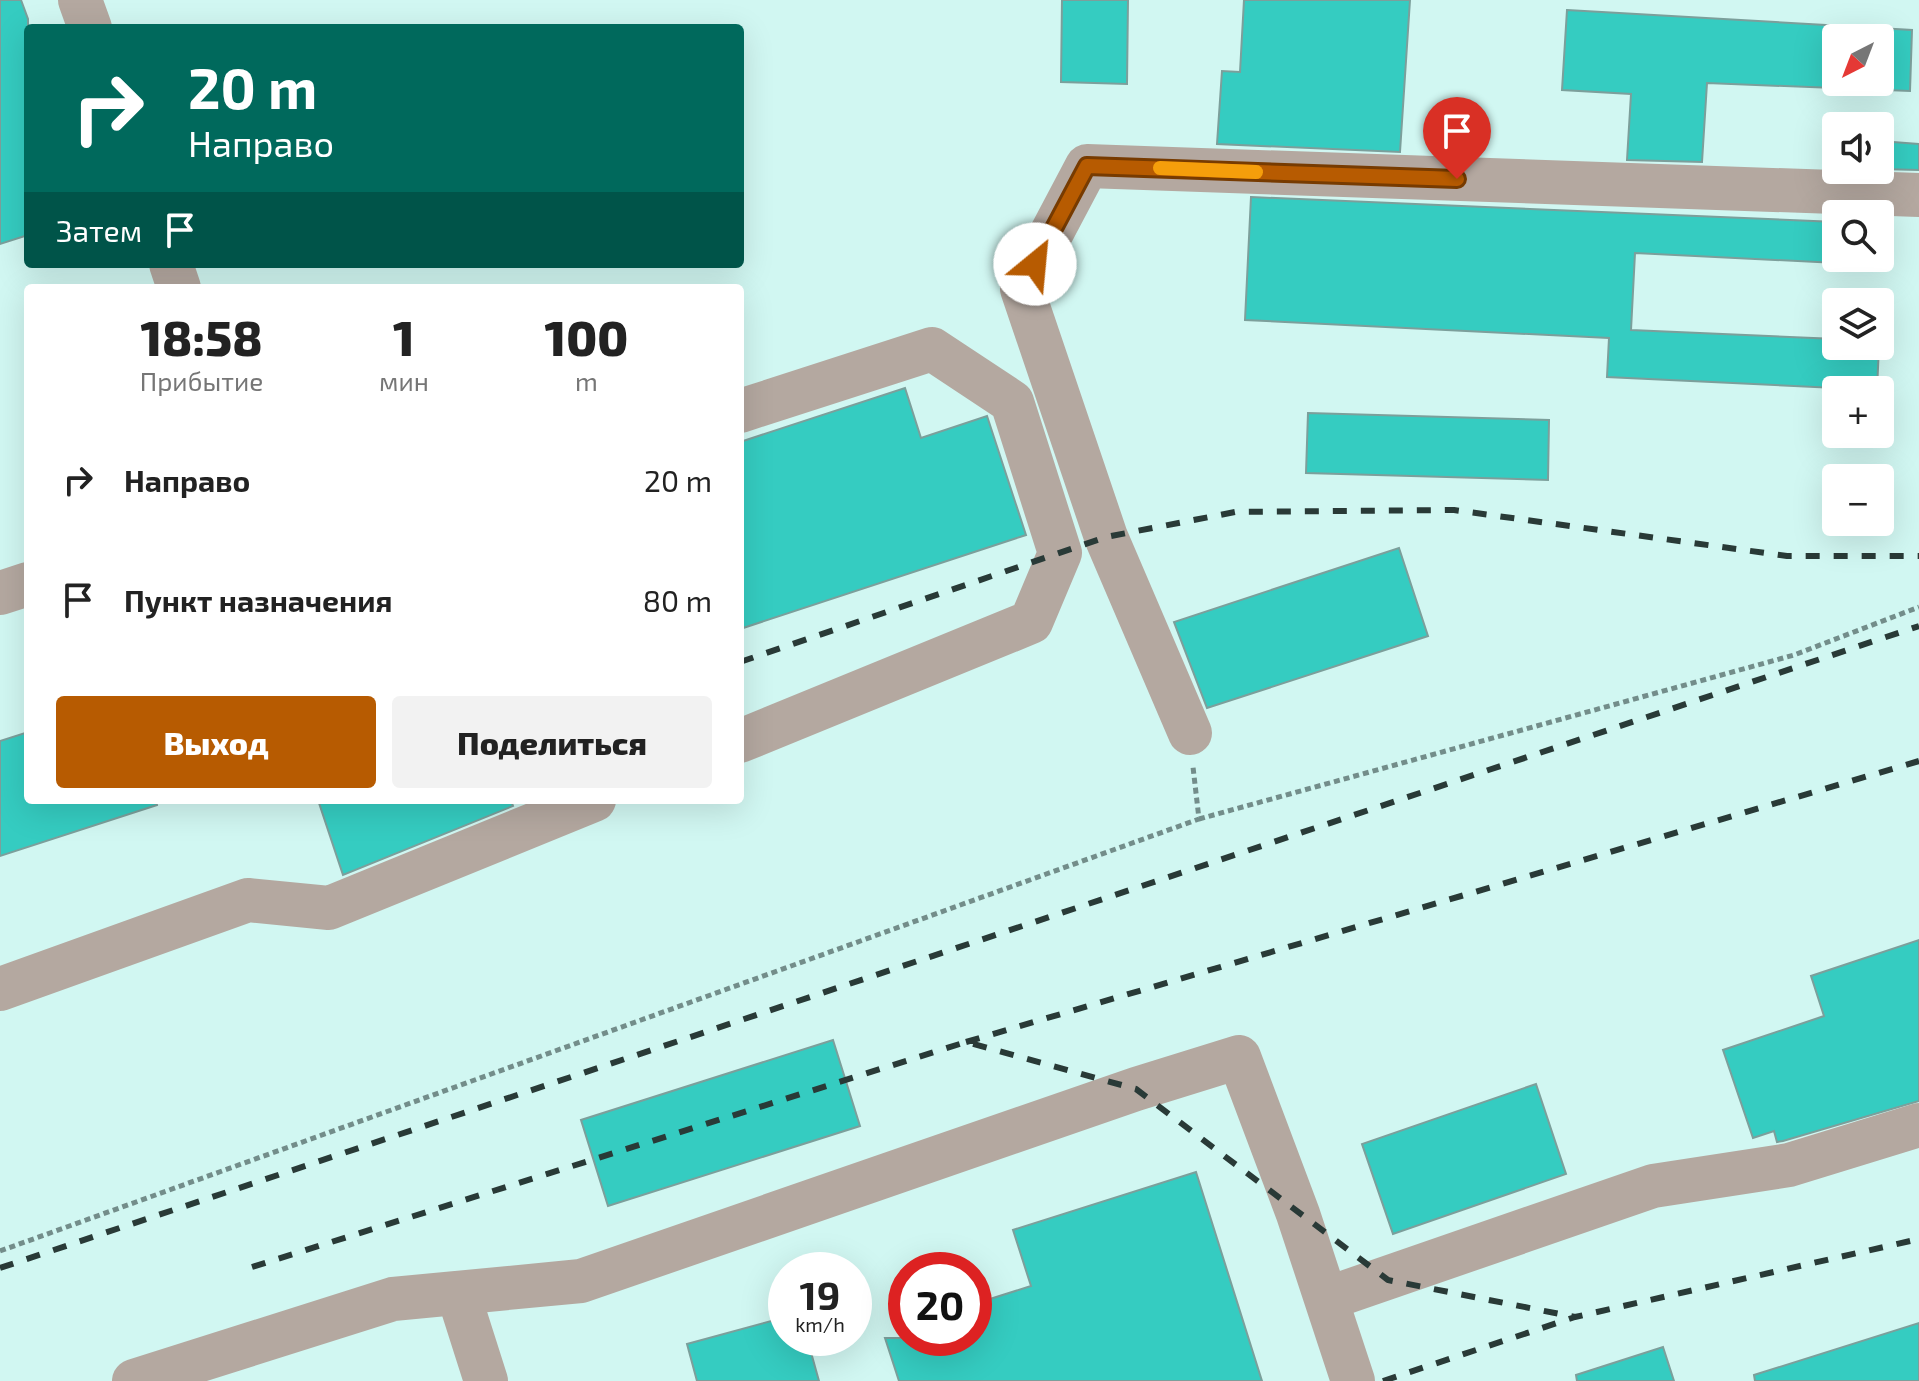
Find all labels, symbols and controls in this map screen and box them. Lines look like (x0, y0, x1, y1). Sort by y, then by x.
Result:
north arrow (1822, 24, 1894, 96)
map controls (1822, 24, 1894, 536)
text: 20 m (188, 53, 317, 120)
icon: right (56, 56, 160, 160)
pin (1423, 97, 1491, 179)
icon: arrive (1435, 109, 1479, 153)
button: sound (1822, 112, 1894, 184)
text: Направо (188, 121, 334, 164)
button: search (1822, 200, 1894, 272)
icon: arrive (158, 208, 202, 252)
text: Затем (56, 212, 142, 248)
position arrow (993, 222, 1077, 306)
button: layers (1822, 288, 1894, 360)
text: 18:58 (140, 308, 263, 366)
text: 1 (393, 308, 415, 366)
text: 100 (545, 308, 628, 366)
text: Прибытие (140, 365, 263, 396)
text: мин (379, 365, 429, 396)
text: m (575, 365, 598, 396)
button: + (1822, 376, 1894, 448)
icon: right (56, 458, 100, 502)
text: Направо (124, 462, 250, 498)
text: 20 m (644, 462, 712, 498)
button: − (1822, 464, 1894, 536)
icon: arrive (56, 578, 100, 622)
text: Пункт назначения (124, 582, 392, 618)
text: 80 m (643, 582, 712, 618)
button: Выход (56, 696, 376, 788)
button: Поделиться (392, 696, 712, 788)
speed limit sign: 20 (888, 1252, 992, 1356)
text: 19 (800, 1270, 840, 1318)
text: km/h (795, 1312, 845, 1336)

